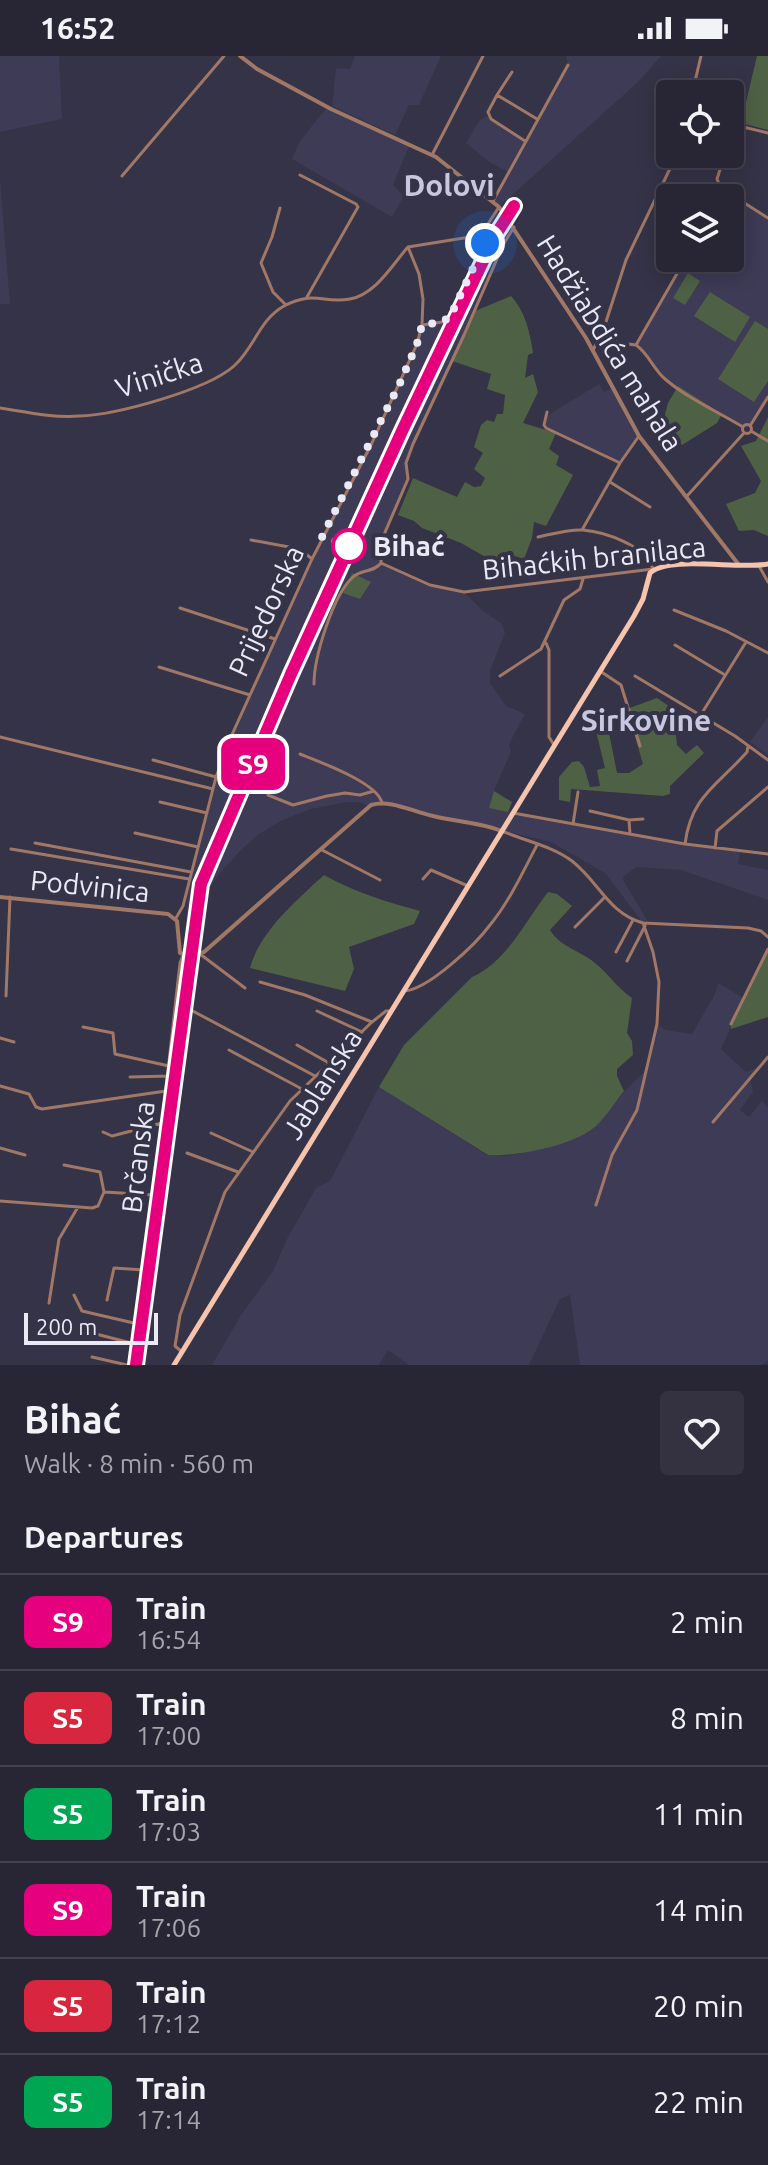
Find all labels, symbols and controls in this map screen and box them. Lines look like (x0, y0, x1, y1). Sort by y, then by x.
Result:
text: 16:52 (40, 11, 115, 45)
map controls (656, 80, 744, 272)
button: locate (656, 80, 744, 168)
district label: Dolovi (403, 168, 495, 202)
button: layers (656, 184, 744, 272)
your location (465, 223, 505, 263)
street label: Hadžiabdića mahala (531, 229, 689, 456)
street label: Vinička (111, 346, 206, 403)
marker: Bihać (332, 529, 366, 563)
place label: Bihać (373, 530, 445, 561)
street label: Bihaćkih branilaca (481, 530, 707, 585)
street label: Prijedorska (222, 541, 309, 681)
district label: Sirkovine (581, 703, 711, 737)
line badge: S9 (217, 738, 289, 790)
text: S9 (237, 748, 269, 779)
street label: Podvinica (29, 864, 151, 907)
street label: Jablanska (276, 1023, 367, 1144)
street label: Brčanska (115, 1099, 160, 1215)
scale bar (24, 1309, 158, 1345)
text: 200 m (36, 1314, 97, 1339)
button: heart (660, 1391, 744, 1475)
text: Bihać (24, 1398, 121, 1440)
text: Walk · 8 min · 560 m (24, 1449, 254, 1478)
text: Departures (24, 1520, 184, 1554)
text: Train (136, 1591, 206, 1625)
text: 2 min (670, 1605, 744, 1639)
text: S9 (52, 1606, 84, 1637)
text: 16:54 (136, 1625, 201, 1654)
text: Train (136, 1687, 206, 1721)
text: 8 min (670, 1701, 744, 1735)
text: S5 (52, 1702, 84, 1733)
text: 17:00 (136, 1721, 201, 1750)
text: Train (136, 1783, 206, 1817)
text: 11 min (653, 1797, 744, 1831)
text: S5 (52, 1798, 84, 1829)
text: 17:03 (136, 1817, 201, 1846)
text: Train (136, 1879, 206, 1913)
text: 14 min (653, 1893, 744, 1927)
text: S9 (52, 1894, 84, 1925)
text: 17:06 (136, 1913, 201, 1942)
text: Train (136, 1975, 206, 2009)
text: 20 min (653, 1989, 744, 2023)
text: S5 (52, 1990, 84, 2021)
text: 17:12 (136, 2009, 201, 2038)
text: Train (136, 2071, 206, 2105)
text: 22 min (653, 2085, 744, 2119)
text: S5 (52, 2086, 84, 2117)
text: 17:14 (136, 2105, 201, 2134)

